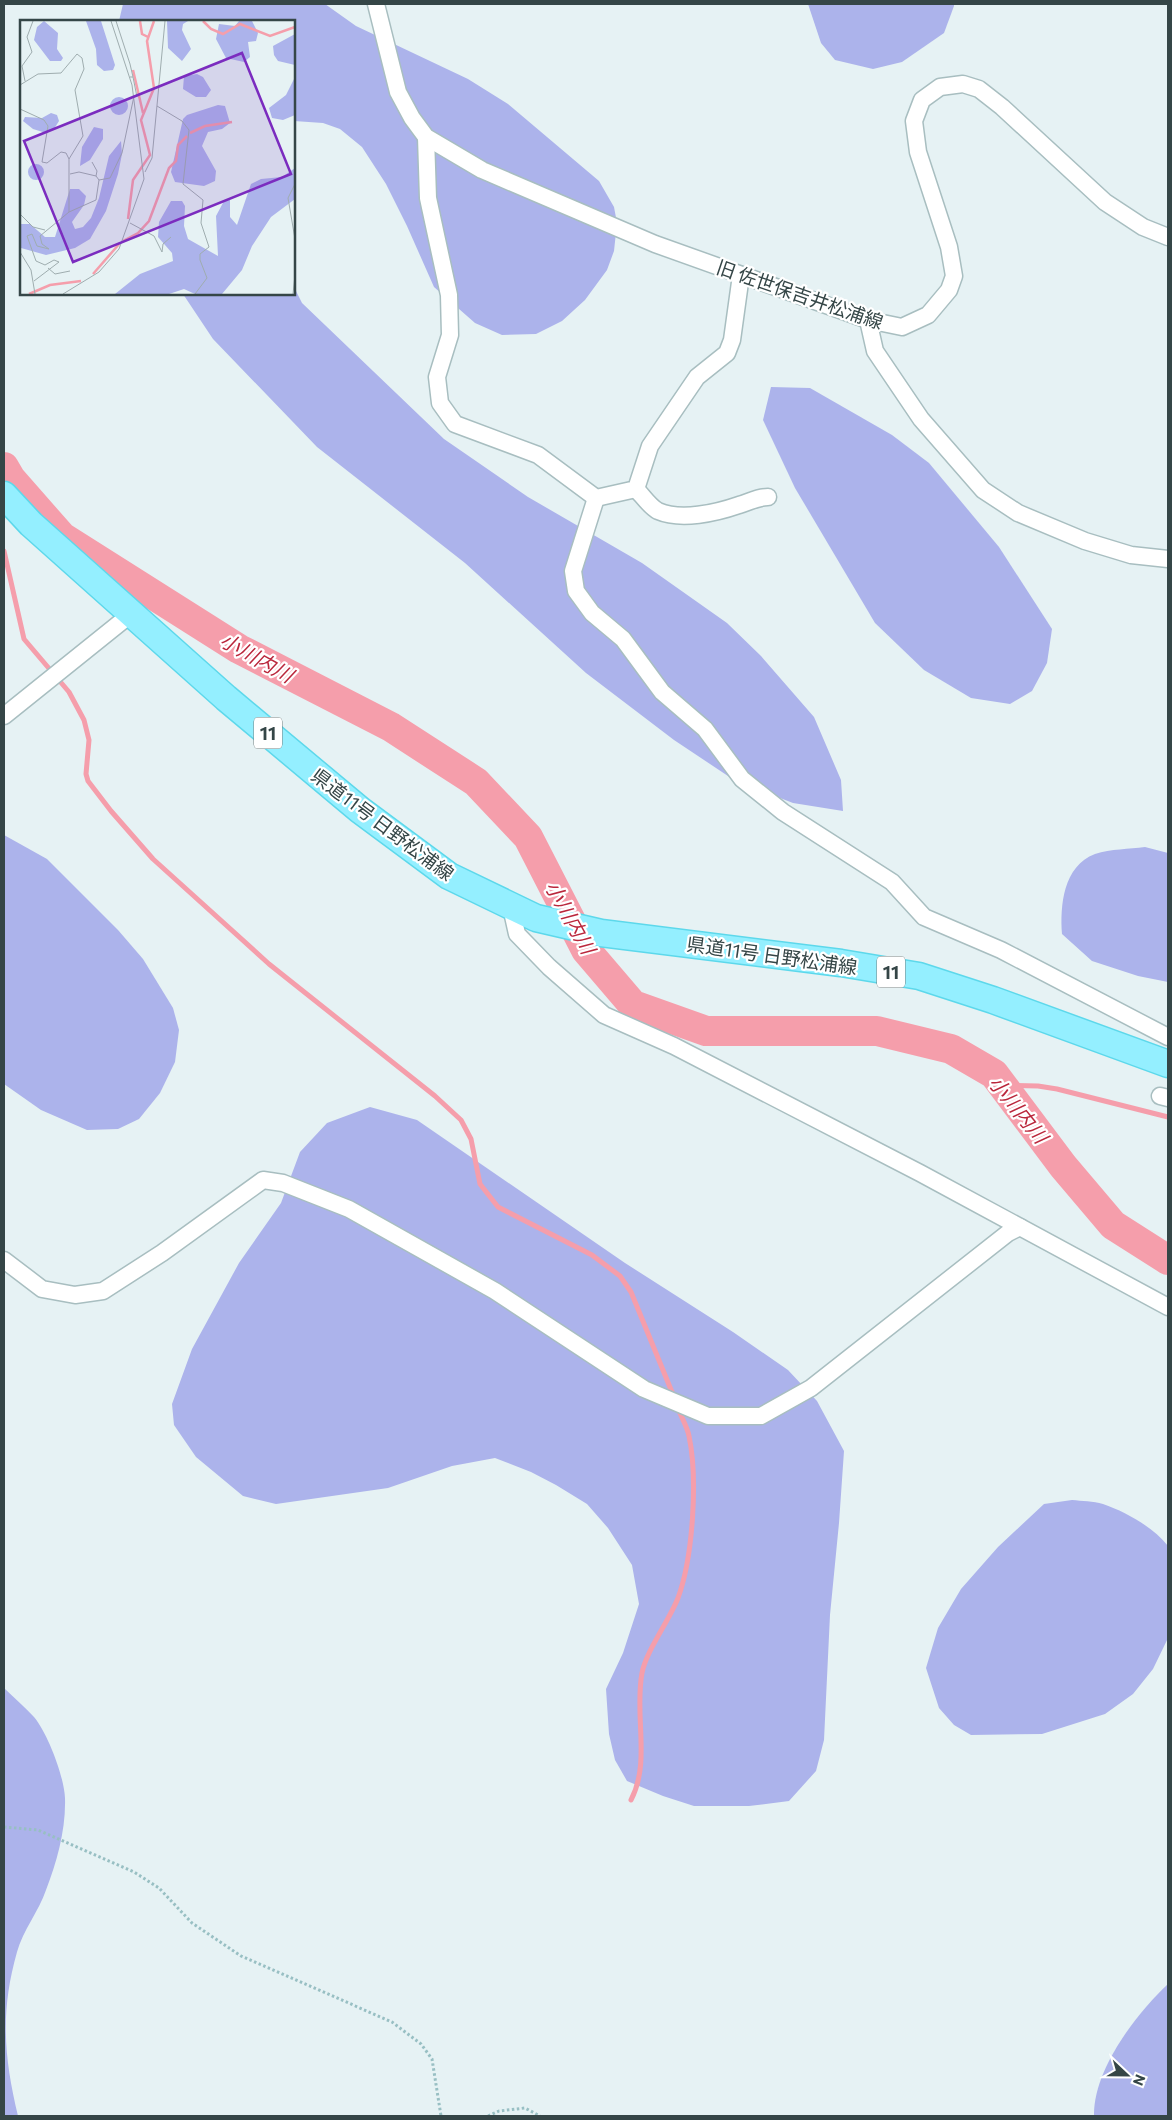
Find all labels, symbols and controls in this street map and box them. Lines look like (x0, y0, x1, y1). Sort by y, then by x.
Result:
inset map (20, 20, 295, 295)
street label: 旧 佐世保吉井松浦線 (714, 255, 886, 333)
water label: 小川内川 (216, 627, 300, 688)
road number: 11 (254, 718, 282, 748)
street label: 県道11号 日野松浦線 (307, 763, 459, 885)
water label: 小川内川 (541, 876, 602, 960)
street label: 県道11号 日野松浦線 (685, 932, 859, 978)
road number: 11 (877, 956, 905, 988)
water label: 小川内川 (985, 1070, 1055, 1149)
north arrow (1102, 2050, 1152, 2100)
text: N (1130, 2072, 1149, 2088)

